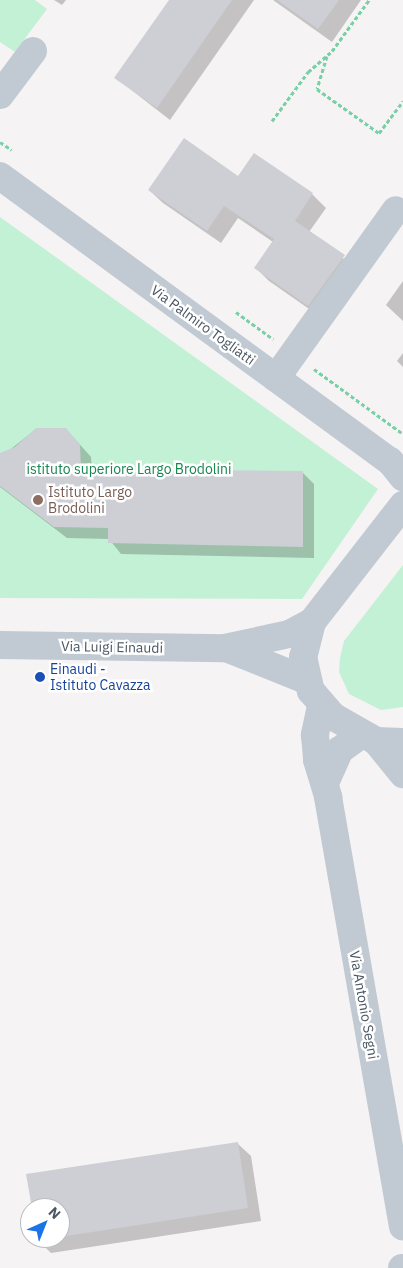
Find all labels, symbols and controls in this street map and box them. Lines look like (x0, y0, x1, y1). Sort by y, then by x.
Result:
street label: Via Palmiro Togliatti (148, 282, 258, 368)
park label: istituto superiore Largo Brodolini (26, 461, 232, 477)
place label: Istituto Largo Brodolini (48, 484, 132, 516)
marker: Istituto Largo Brodolini (32, 494, 44, 506)
street label: Via Luigi Einaudi (61, 638, 163, 656)
place label: Einaudi - Istituto Cavazza (50, 661, 150, 694)
marker: Einaudi - Istituto Cavazza (34, 671, 46, 683)
street label: Via Antonio Segni (346, 950, 382, 1060)
north arrow (20, 1198, 70, 1248)
text: N (45, 1203, 65, 1223)

